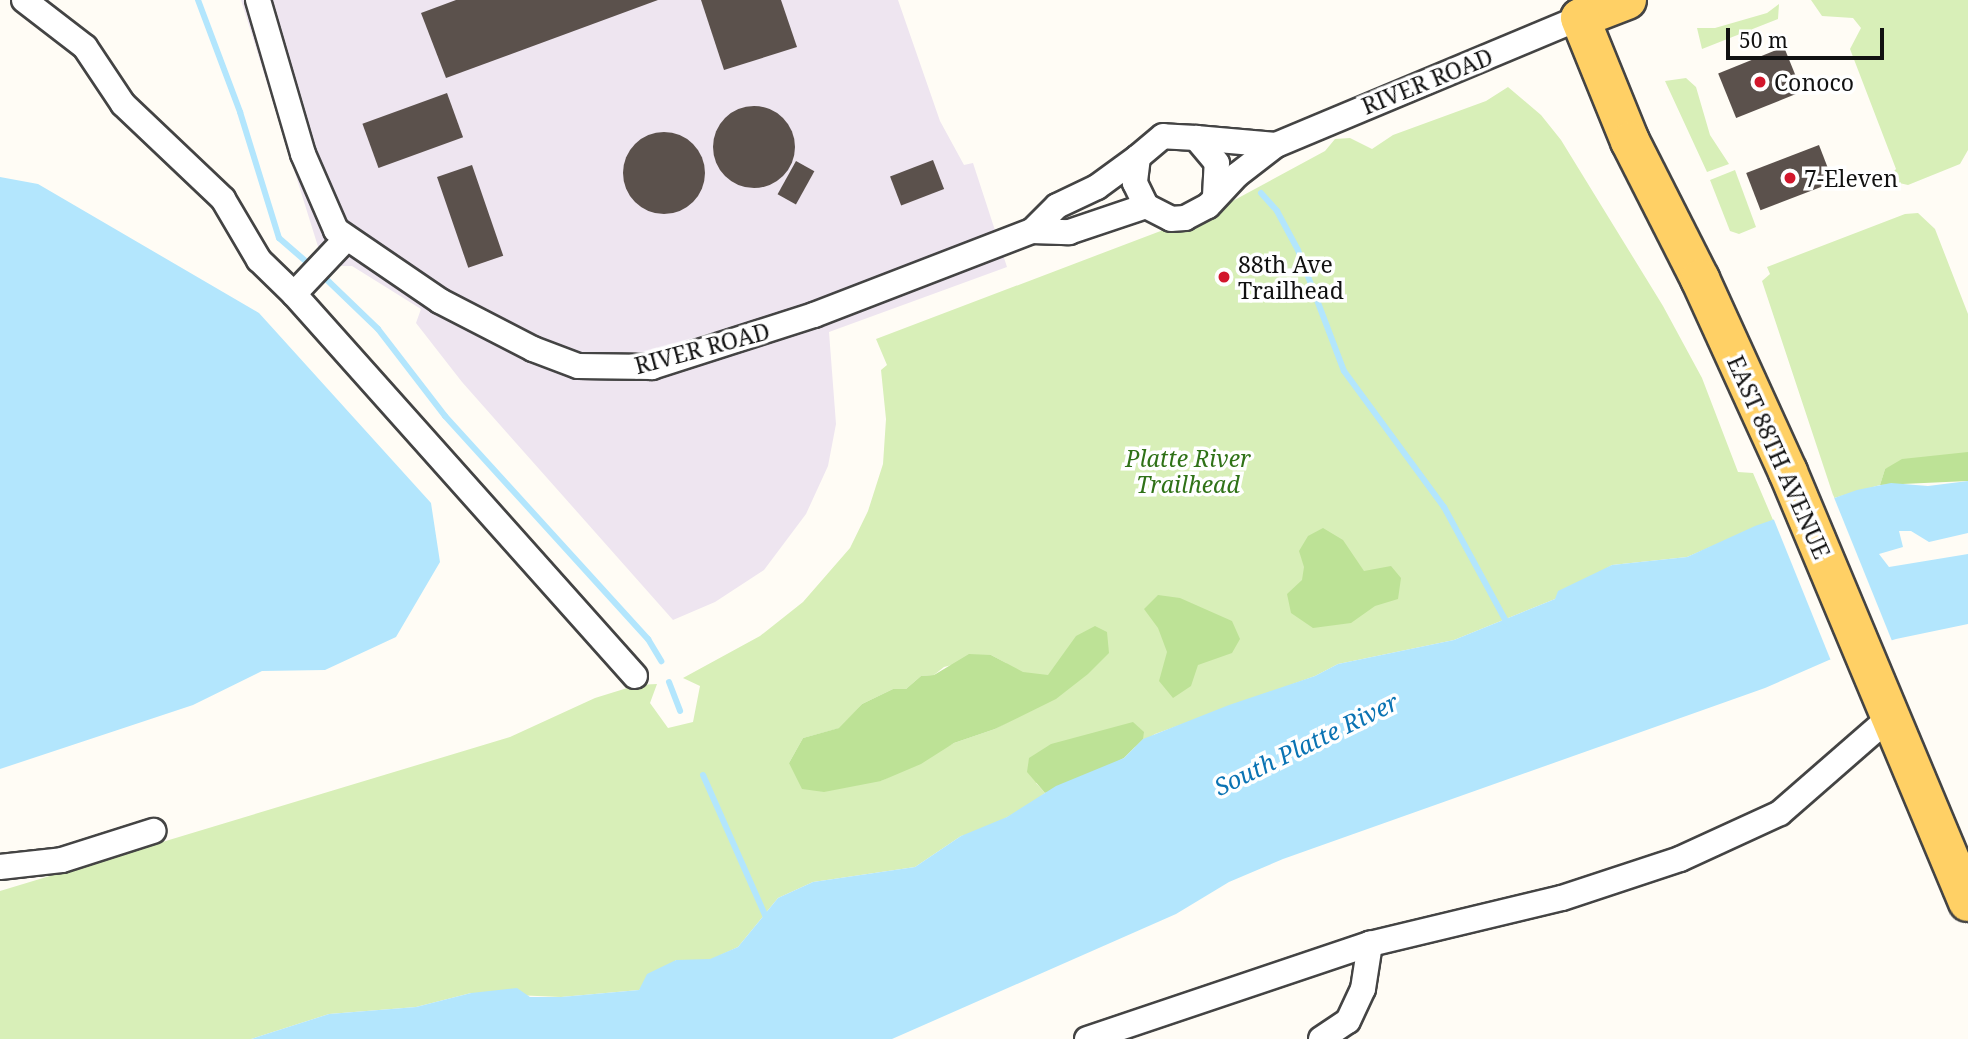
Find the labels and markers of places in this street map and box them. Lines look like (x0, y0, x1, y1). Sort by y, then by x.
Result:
place label: Conoco (1774, 68, 1854, 96)
marker: Conoco (1752, 74, 1768, 90)
place label: 7-Eleven (1804, 164, 1898, 192)
marker: 7-Eleven (1782, 170, 1798, 186)
place label: 88th Ave Trailhead (1238, 250, 1344, 304)
marker: 88th Ave Trailhead (1216, 269, 1232, 285)

